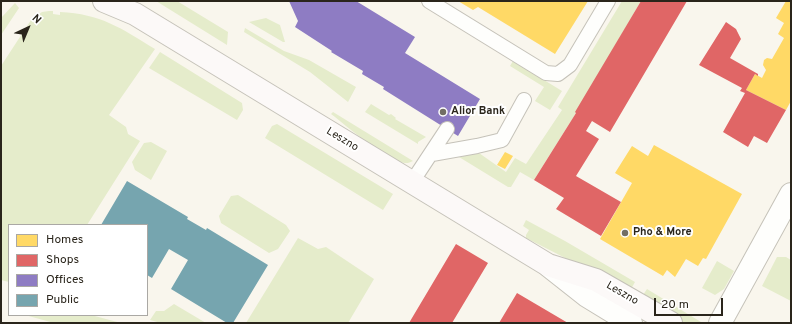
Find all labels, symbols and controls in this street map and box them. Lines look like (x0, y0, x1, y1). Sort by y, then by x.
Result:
north arrow (8, 8, 48, 48)
text: N (29, 12, 44, 27)
place label: Alior Bank (451, 105, 505, 119)
marker: Alior Bank (438, 107, 448, 117)
street label: Leszno (324, 125, 360, 155)
legend (8, 224, 148, 316)
place label: Pho & More (633, 226, 692, 240)
marker: Pho & More (620, 228, 630, 238)
text: Homes (46, 232, 83, 248)
text: Shops (46, 252, 79, 268)
text: Offices (46, 272, 84, 288)
street label: Leszno (604, 280, 640, 308)
scale bar (656, 290, 725, 316)
text: Public (46, 292, 79, 308)
text: 20 m (661, 297, 689, 313)

